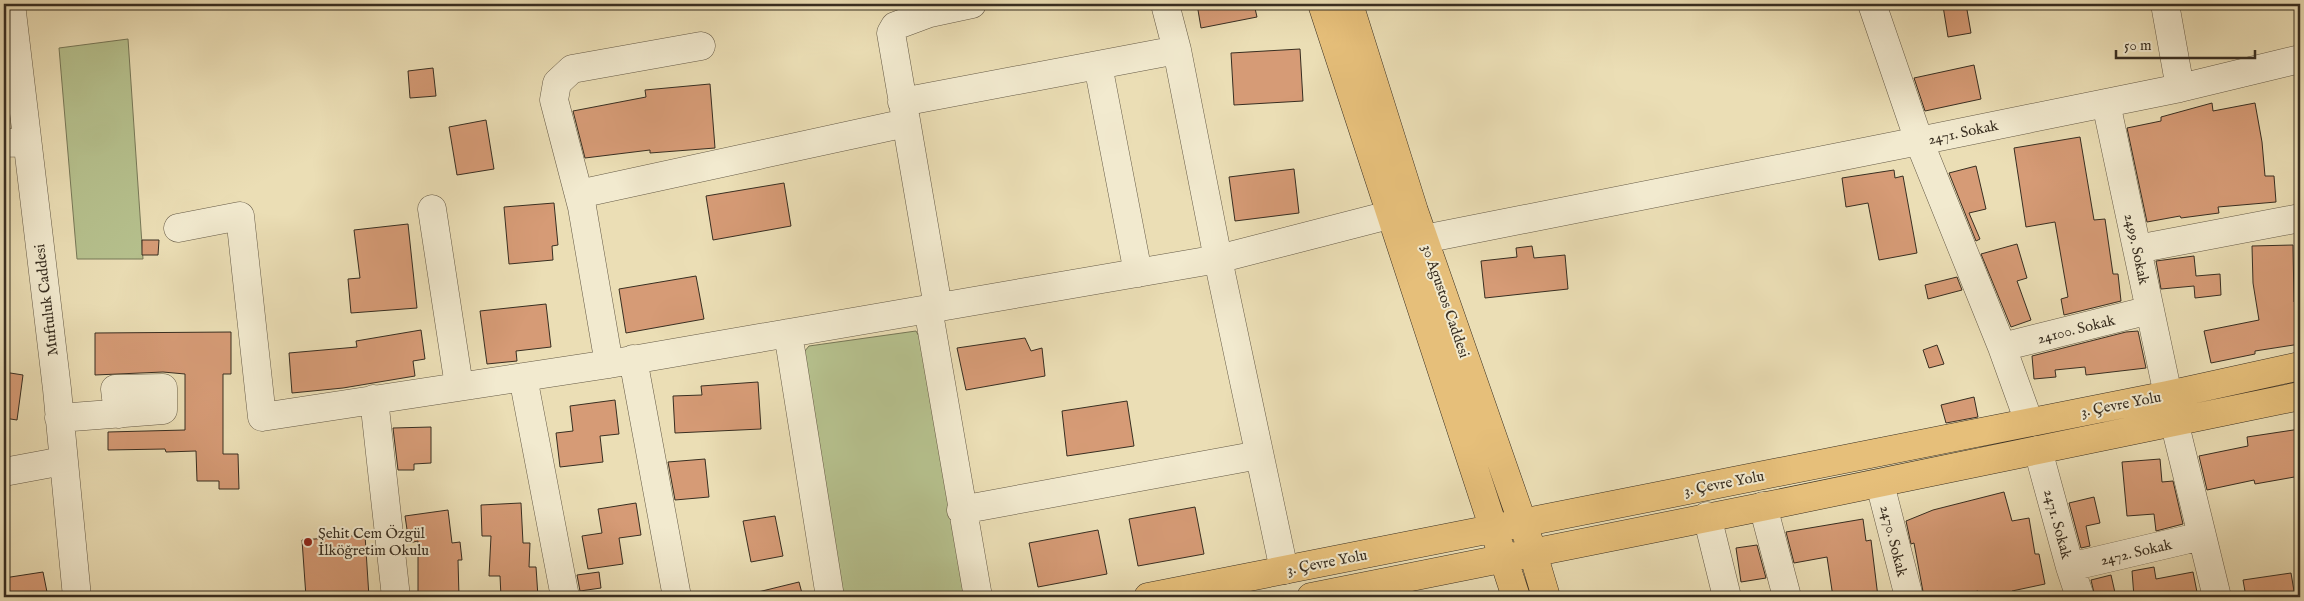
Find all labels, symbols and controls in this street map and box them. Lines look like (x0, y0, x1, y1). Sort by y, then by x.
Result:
scale bar (2116, 28, 2255, 60)
text: 50 m (2124, 36, 2152, 55)
street label: 2471. Sokak (1926, 116, 2001, 149)
street label: 2499. Sokak (2120, 212, 2154, 287)
street label: 30 Agustos Caddesi (1417, 242, 1474, 360)
street label: Muftuluk Caddesi (30, 243, 63, 357)
street label: 24100. Sokak (2035, 310, 2118, 348)
street label: 3. Çevre Yolu (2079, 387, 2163, 422)
street label: 3. Çevre Yolu (1682, 466, 1766, 501)
street label: 2471. Sokak (2039, 487, 2076, 562)
street label: 2470. Sokak (1875, 503, 1912, 580)
place label: Şehit Cem Özgül İlköğretim Okulu (318, 524, 429, 560)
street label: 2472. Sokak (2099, 535, 2175, 570)
marker: Şehit Cem Özgül İlköğretim Okulu (302, 536, 314, 548)
street label: 3. Çevre Yolu (1285, 545, 1369, 580)

